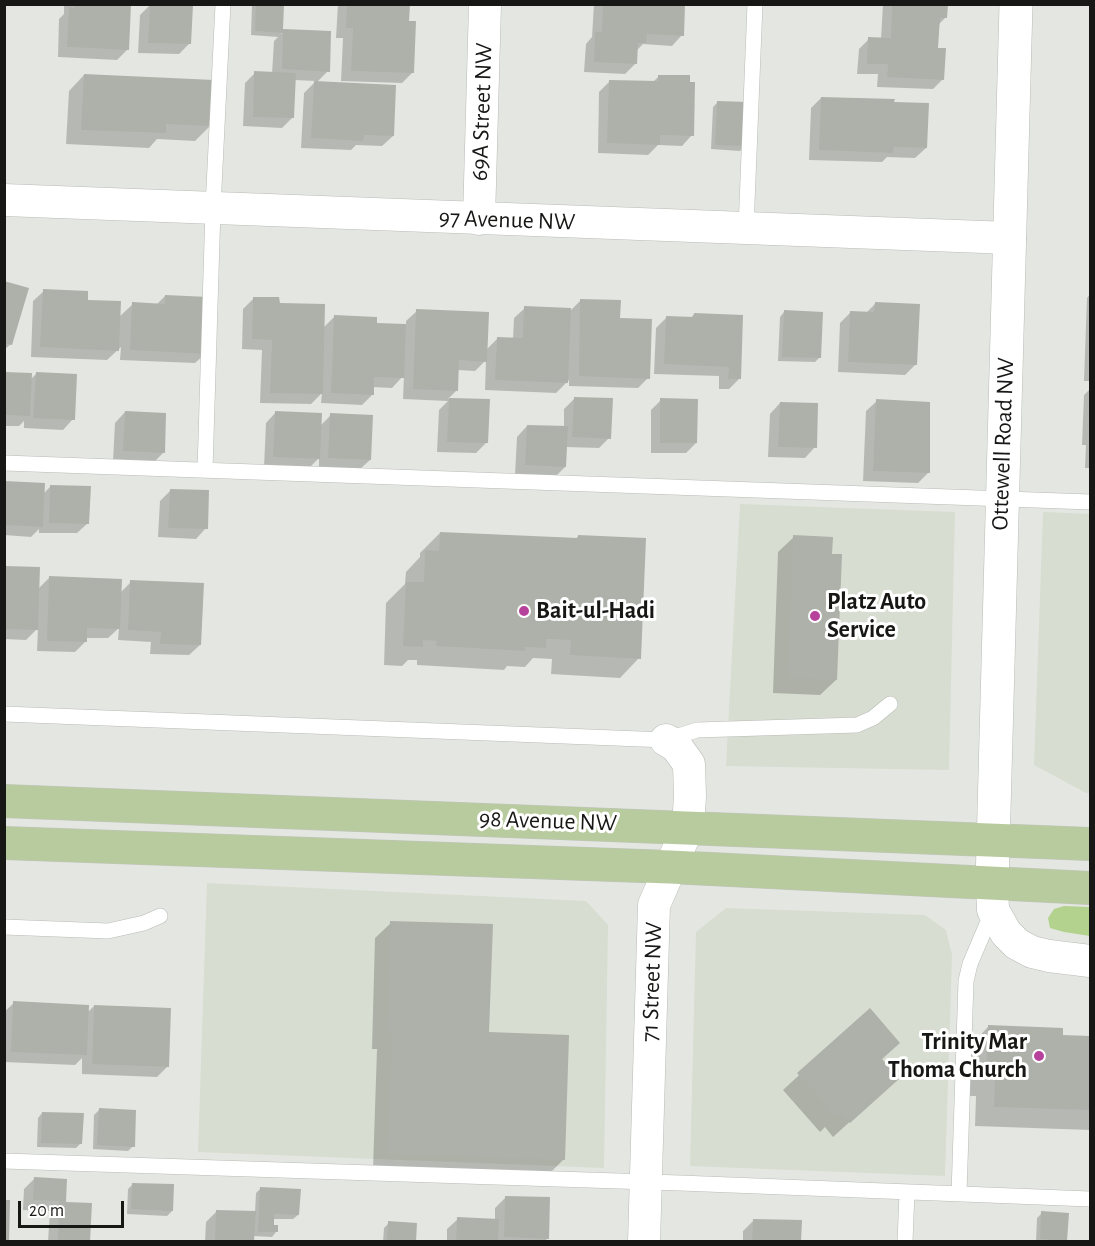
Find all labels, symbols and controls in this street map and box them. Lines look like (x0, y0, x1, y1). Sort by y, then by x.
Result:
street label: 69A Street NW (465, 42, 499, 182)
street label: 97 Avenue NW (438, 203, 576, 237)
street label: Ottewell Road NW (986, 357, 1020, 531)
place label: Platz Auto Service (827, 588, 926, 644)
place label: Bait-ul-Hadi (536, 597, 655, 625)
marker: Bait-ul-Hadi (517, 604, 531, 618)
marker: Platz Auto Service (808, 609, 822, 623)
street label: 98 Avenue NW (479, 804, 617, 838)
street label: 71 Street NW (636, 921, 668, 1043)
place label: Trinity Mar Thoma Church (888, 1028, 1027, 1084)
marker: Trinity Mar Thoma Church (1032, 1049, 1046, 1063)
scale bar (21, 1189, 128, 1227)
text: 20 m (29, 1202, 64, 1220)

